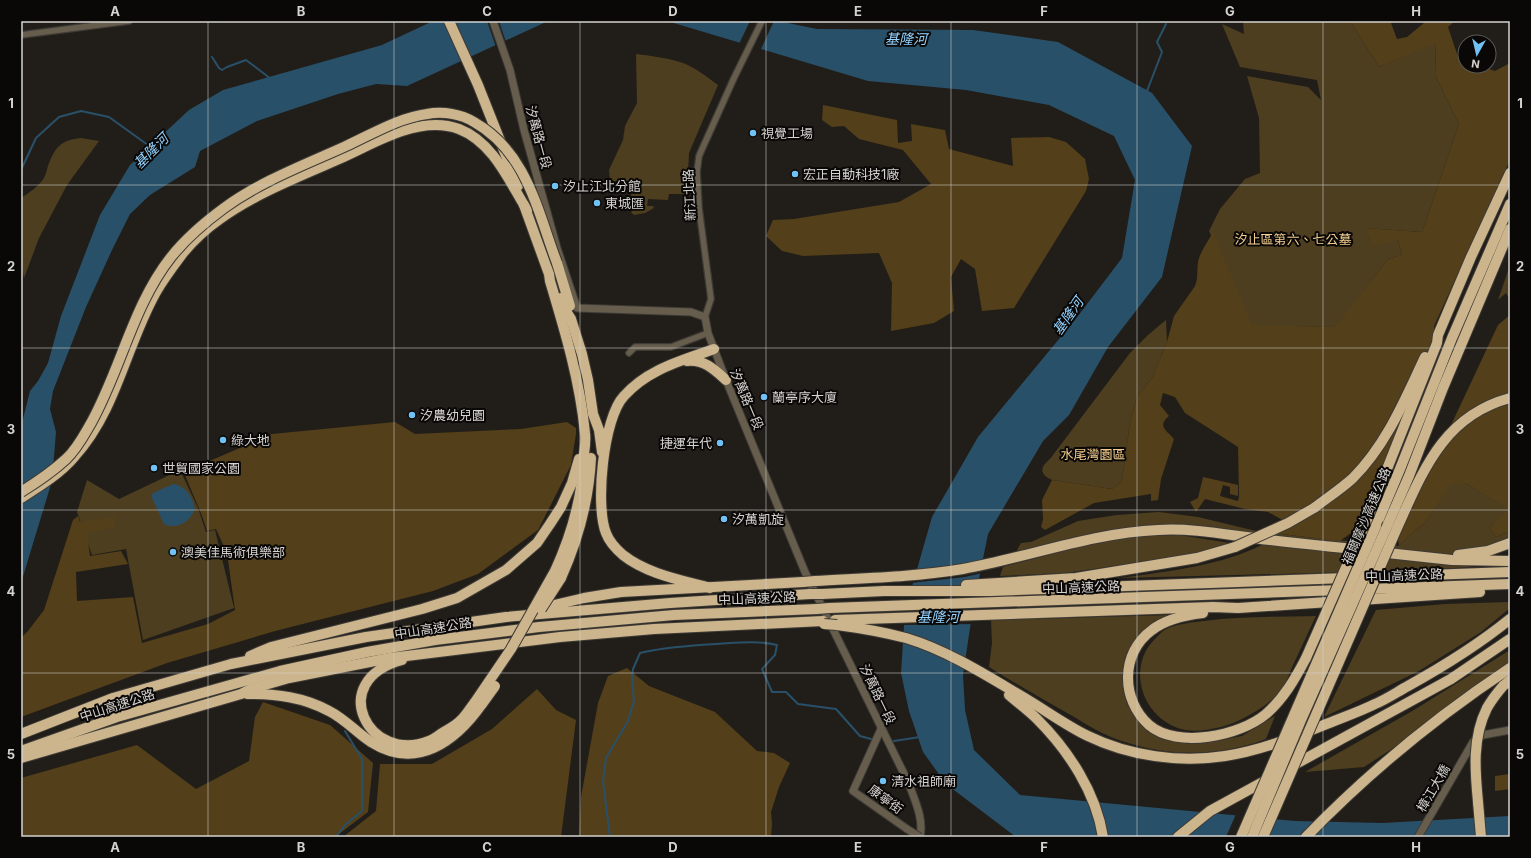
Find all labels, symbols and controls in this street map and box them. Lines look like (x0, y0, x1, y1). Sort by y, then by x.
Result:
text: A (110, 3, 120, 19)
text: B (297, 3, 306, 19)
text: C (482, 3, 492, 19)
text: D (668, 3, 678, 19)
text: E (854, 3, 862, 19)
text: F (1040, 3, 1048, 19)
text: G (1225, 3, 1235, 19)
text: H (1411, 3, 1421, 19)
water label: 基隆河 (885, 30, 930, 47)
north arrow (1457, 34, 1497, 74)
text: N (1470, 56, 1481, 71)
text: 1 (8, 95, 14, 111)
text: 1 (1517, 95, 1523, 111)
street label: 汐萬路一段 (523, 104, 555, 170)
place label: 視覺工場 (761, 125, 813, 141)
water label: 基隆河 (130, 128, 174, 172)
marker: 視覺工場 (748, 128, 758, 138)
place label: 宏正自動科技1廠 (803, 166, 899, 182)
street label: 新江北路 (680, 169, 698, 221)
marker: 宏正自動科技1廠 (790, 169, 800, 179)
place label: 汐止江北分館 (563, 178, 641, 194)
marker: 汐止江北分館 (550, 181, 560, 191)
place label: 東城匯 (605, 195, 644, 211)
marker: 東城匯 (592, 198, 602, 208)
park label: 汐止區第六、七公墓 (1234, 231, 1352, 247)
text: 2 (7, 258, 15, 274)
text: 2 (1516, 258, 1524, 274)
water label: 基隆河 (1049, 291, 1088, 338)
street label: 汐萬路一段 (727, 366, 767, 432)
place label: 蘭亭序大廈 (772, 389, 837, 405)
marker: 蘭亭序大廈 (759, 392, 769, 402)
place label: 汐農幼兒園 (420, 407, 485, 423)
marker: 汐農幼兒園 (407, 410, 417, 420)
text: 3 (7, 421, 15, 437)
text: 3 (1516, 421, 1524, 437)
place label: 綠大地 (231, 432, 270, 448)
marker: 綠大地 (218, 435, 228, 445)
place label: 捷運年代 (660, 435, 712, 451)
marker: 捷運年代 (715, 438, 725, 448)
park label: 水尾灣園區 (1060, 446, 1126, 462)
place label: 世貿國家公園 (162, 460, 240, 476)
marker: 世貿國家公園 (149, 463, 159, 473)
street label: 福爾摩沙高速公路 (1338, 465, 1394, 567)
place label: 汐萬凱旋 (732, 511, 784, 527)
marker: 汐萬凱旋 (719, 514, 729, 524)
place label: 澳美佳馬術俱樂部 (181, 544, 285, 560)
marker: 澳美佳馬術俱樂部 (168, 547, 178, 557)
street label: 中山高速公路 (1365, 566, 1443, 584)
street label: 中山高速公路 (1042, 578, 1120, 596)
text: 4 (7, 583, 16, 599)
text: 4 (1516, 583, 1525, 599)
street label: 中山高速公路 (718, 589, 796, 607)
water label: 基隆河 (917, 608, 962, 625)
street label: 中山高速公路 (393, 614, 473, 642)
street label: 汐萬路一段 (857, 661, 899, 727)
street label: 中山高速公路 (77, 685, 157, 725)
text: 5 (7, 746, 15, 762)
text: 5 (1516, 746, 1524, 762)
street label: 樟江大橋 (1413, 761, 1453, 815)
place label: 清水祖師廟 (891, 773, 956, 789)
marker: 清水祖師廟 (878, 776, 888, 786)
street label: 康寧街 (866, 781, 906, 817)
text: A (110, 839, 120, 855)
text: B (297, 839, 306, 855)
text: C (482, 839, 492, 855)
text: D (668, 839, 678, 855)
text: E (854, 839, 862, 855)
text: F (1040, 839, 1048, 855)
text: G (1225, 839, 1235, 855)
text: H (1411, 839, 1421, 855)

